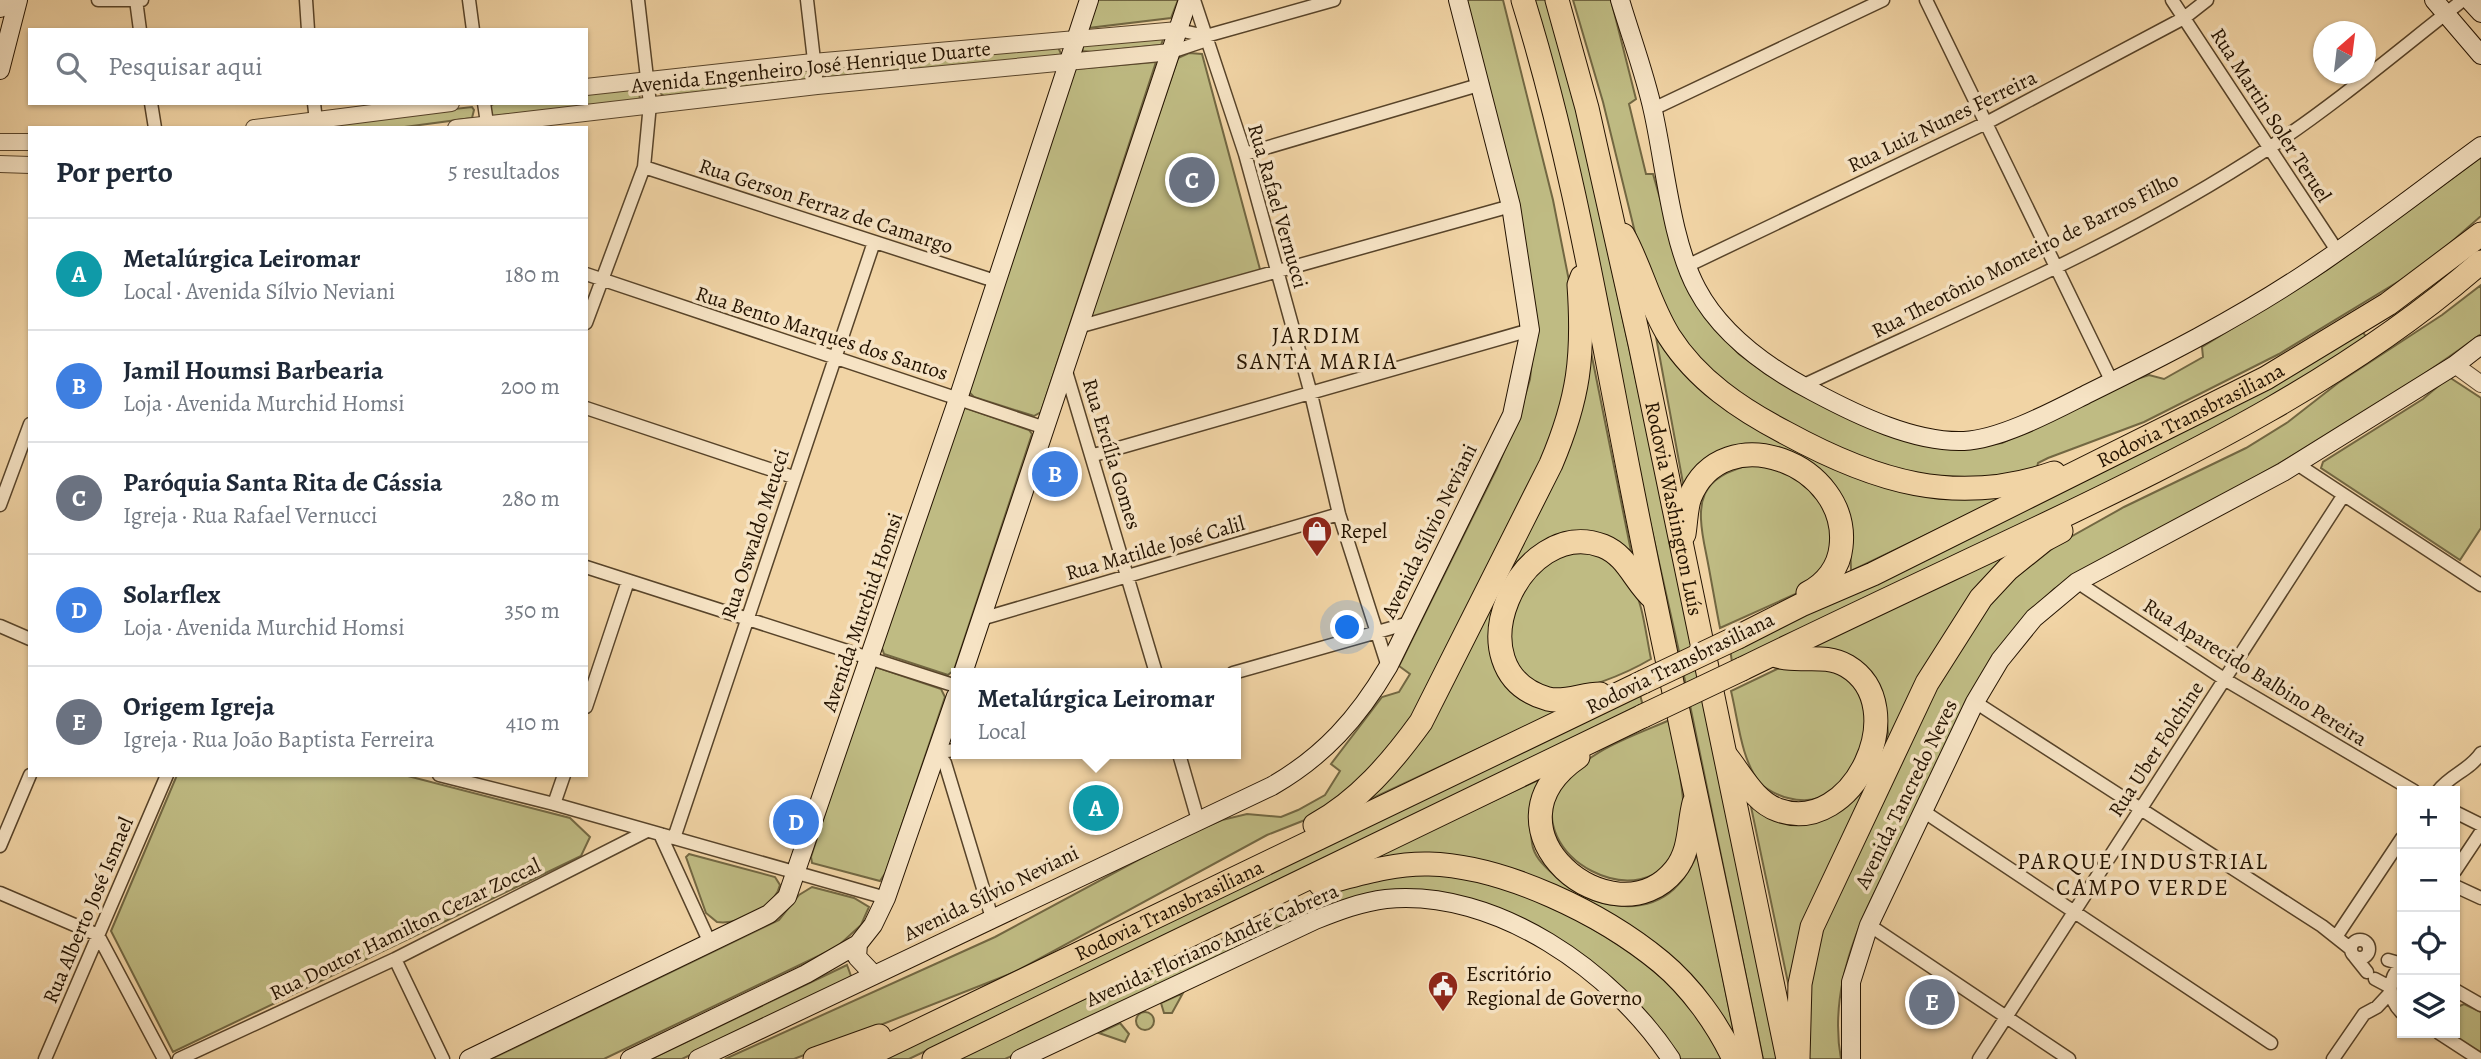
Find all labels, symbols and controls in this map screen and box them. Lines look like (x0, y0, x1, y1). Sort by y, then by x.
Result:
north arrow (2313, 21, 2376, 84)
street label: Rua Martin Soler Teruel (2204, 22, 2338, 208)
search box (28, 28, 588, 105)
street label: Avenida Engenheiro José Henrique Duarte (629, 34, 992, 100)
icon: search (52, 48, 90, 86)
text: Pesquisar aqui (108, 49, 263, 84)
street label: Rua Luiz Nunes Ferreira (1843, 63, 2041, 179)
street label: Rua Rafael Vernucci (1241, 120, 1315, 292)
text: Por perto (56, 152, 173, 192)
street label: Rua Gerson Ferraz de Camargo (695, 152, 957, 260)
pin: C (1169, 154, 1215, 206)
text: 5 resultados (448, 156, 560, 187)
street label: Rua Theotônio Monteiro de Barros Filho (1867, 165, 2183, 345)
text: Metalúrgica Leiromar (123, 241, 361, 276)
text: A (72, 259, 86, 290)
text: 180 m (505, 259, 560, 290)
text: Local · Avenida Sílvio Neviani (123, 276, 395, 307)
street label: Rua Bento Marques dos Santos (692, 279, 952, 387)
district label: JARDIM SANTA MARIA (1236, 320, 1398, 377)
text: Jamil Houmsi Barbearia (123, 353, 383, 388)
street label: Rodovia Transbrasiliana (2092, 356, 2290, 474)
text: B (72, 371, 86, 402)
text: 200 m (501, 371, 560, 402)
street label: Rua Ercília Gomes (1076, 375, 1148, 533)
text: Loja · Avenida Murchid Homsi (123, 388, 405, 419)
street label: Rodovia Washington Luís (1638, 399, 1710, 618)
street label: Avenida Sílvio Neviani (1374, 439, 1484, 624)
street label: Rua Oswaldo Meucci (714, 445, 796, 623)
pin: B (1032, 448, 1078, 500)
text: Paróquia Santa Rita de Cássia (123, 465, 443, 500)
text: C (72, 483, 86, 514)
text: 280 m (502, 483, 560, 514)
text: Igreja · Rua Rafael Vernucci (123, 500, 377, 531)
street label: Avenida Murchid Homsi (814, 509, 909, 716)
street label: Rua Matilde José Calil (1062, 509, 1248, 587)
shop icon: Repel (1300, 514, 1334, 558)
place label: Repel (1340, 517, 1387, 545)
text: Solarflex (123, 577, 220, 612)
street label: Rua Aparecido Balbino Pereira (2138, 591, 2372, 753)
text: D (71, 595, 87, 626)
text: 350 m (505, 595, 560, 626)
street label: Rodovia Transbrasiliana (1581, 605, 1779, 721)
your location (1330, 610, 1364, 644)
text: Loja · Avenida Murchid Homsi (123, 612, 405, 643)
popup (951, 668, 1241, 759)
street label: Rua Uber Folchine (2102, 676, 2210, 822)
text: Metalúrgica Leiromar (977, 681, 1215, 716)
text: Origem Igreja (123, 689, 275, 724)
street label: Avenida Tancredo Neves (1847, 695, 1964, 894)
text: E (72, 707, 86, 738)
text: 410 m (506, 707, 560, 738)
text: Local (977, 716, 1026, 747)
text: Igreja · Rua João Baptista Ferreira (123, 724, 435, 755)
pin: A (1073, 782, 1119, 834)
map controls (2397, 786, 2460, 1038)
button: + (2397, 786, 2460, 849)
pin: D (773, 796, 819, 848)
street label: Rua Alberto José Ismael (36, 812, 140, 1008)
street label: Avenida Sílvio Neviani (898, 838, 1083, 948)
district label: PARQUE INDUSTRIAL CAMPO VERDE (2017, 846, 2269, 903)
button: − (2397, 849, 2460, 912)
street label: Rua Doutor Hamilton Cezar Zoccal (265, 851, 545, 1007)
street label: Rodovia Transbrasiliana (1070, 853, 1268, 968)
street label: Avenida Floriano André Cabrera (1080, 876, 1343, 1014)
button: locate (2397, 912, 2460, 975)
place label: Escritório Regional de Governo (1466, 960, 1642, 1012)
public building icon: Escritório Regional de Governo (1426, 969, 1460, 1013)
button: layers (2397, 975, 2460, 1038)
pin: E (1909, 976, 1955, 1028)

